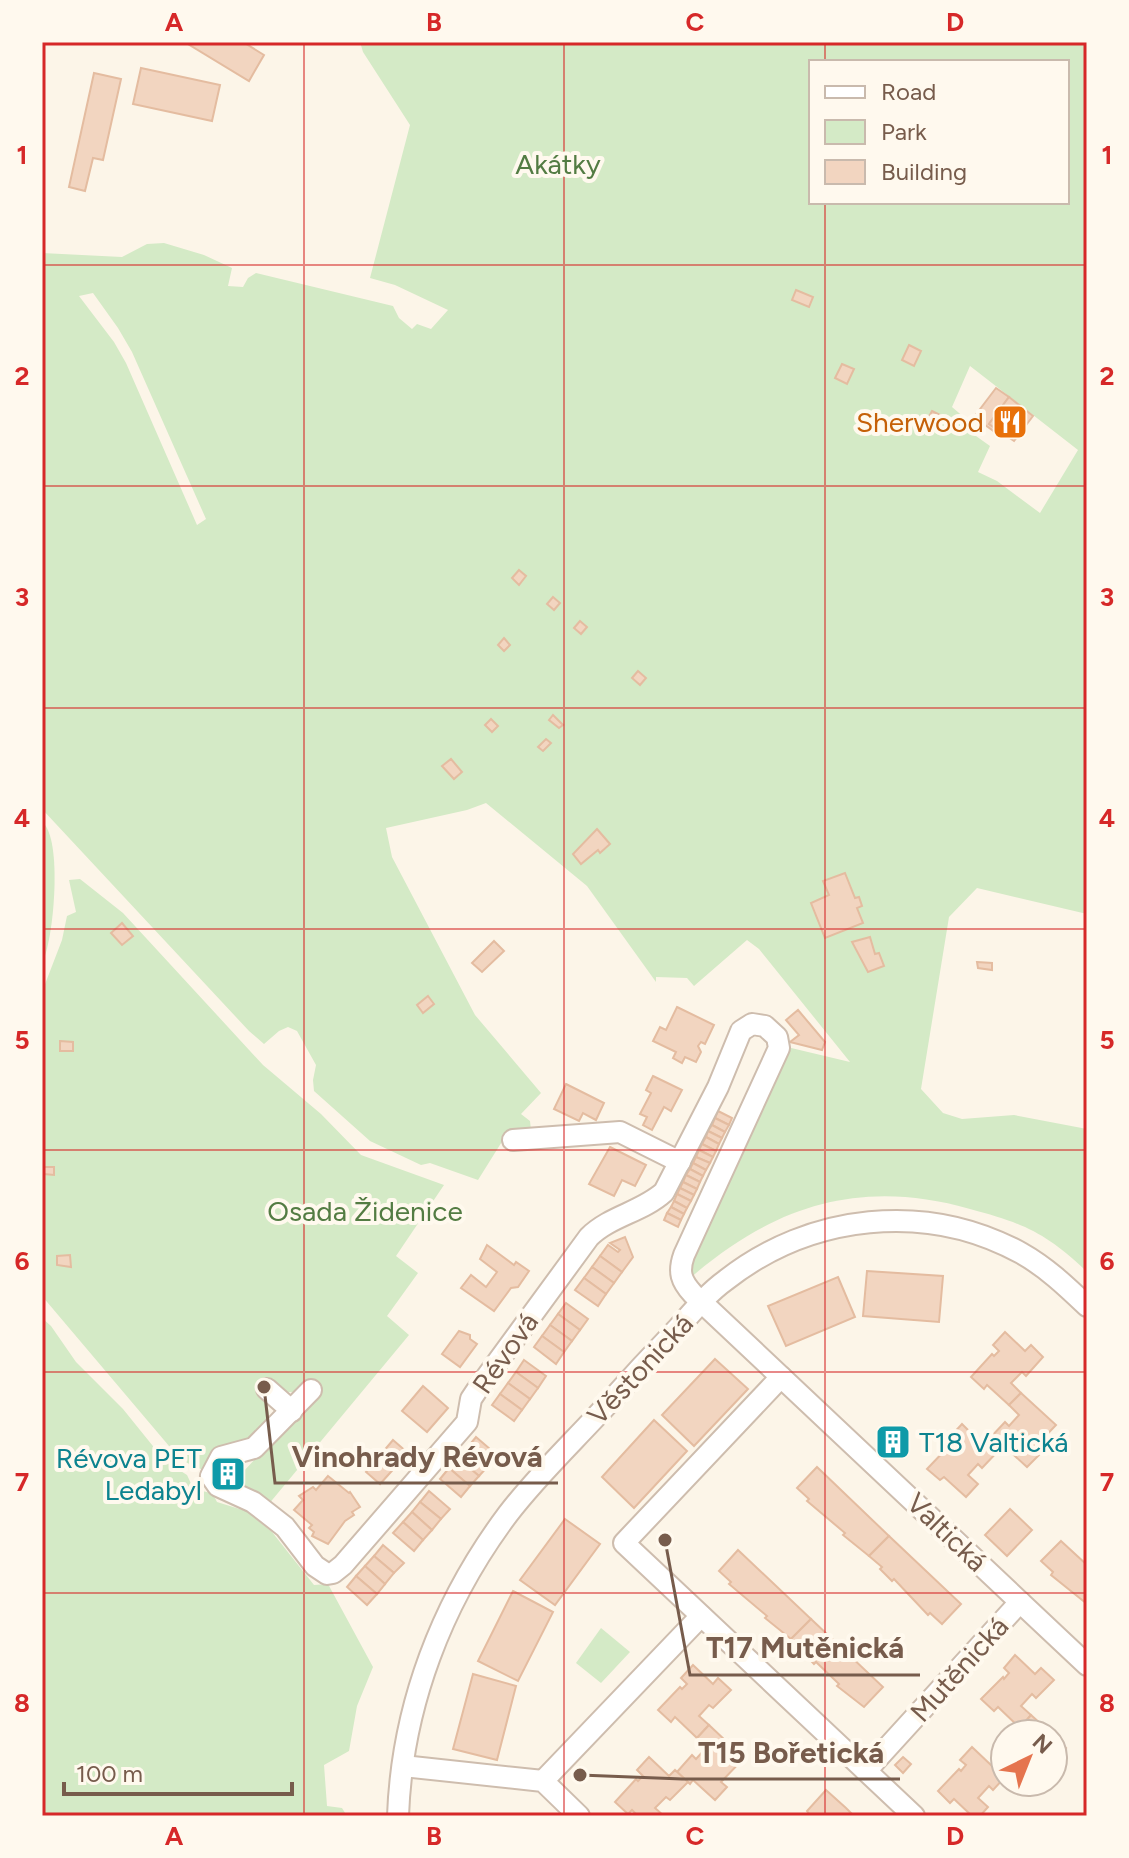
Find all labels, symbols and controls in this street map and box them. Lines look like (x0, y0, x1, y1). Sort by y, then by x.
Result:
text: A (165, 6, 184, 38)
text: B (426, 6, 442, 38)
text: C (686, 6, 705, 38)
text: D (946, 6, 964, 38)
legend (809, 60, 1069, 204)
text: Road (881, 77, 936, 106)
text: Park (881, 117, 927, 146)
text: 1 (17, 139, 27, 171)
text: 1 (1102, 139, 1112, 171)
park label: Akátky (515, 147, 601, 181)
text: Building (881, 157, 967, 186)
text: 2 (14, 360, 30, 392)
text: 2 (1099, 360, 1115, 392)
restaurant icon: Sherwood (991, 403, 1029, 441)
place label: Sherwood (856, 405, 984, 439)
text: 3 (15, 581, 29, 613)
text: 3 (1100, 581, 1114, 613)
text: 4 (14, 802, 30, 834)
text: 4 (1099, 802, 1115, 834)
text: 5 (14, 1024, 30, 1056)
text: 5 (1099, 1024, 1115, 1056)
park label: Osada Židenice (267, 1194, 463, 1228)
text: 6 (14, 1245, 30, 1277)
text: 6 (1099, 1245, 1115, 1277)
street label: Révová (465, 1306, 545, 1400)
street label: Věstonická (580, 1306, 700, 1432)
building icon: T18 Valtická (874, 1423, 912, 1461)
place label: T18 Valtická (919, 1425, 1069, 1459)
callout: Vinohrady Révová (275, 1429, 558, 1483)
text: Vinohrady Révová (291, 1438, 543, 1475)
place label: Révova PET Ledabyl (56, 1441, 203, 1507)
building icon: Révova PET Ledabyl (209, 1455, 247, 1493)
text: 7 (15, 1466, 29, 1498)
text: 7 (1100, 1466, 1114, 1498)
street label: Valtická (900, 1486, 994, 1578)
street label: Mutěnická (903, 1609, 1015, 1729)
callout: T17 Mutěnická (690, 1621, 920, 1675)
text: T17 Mutěnická (706, 1629, 904, 1666)
text: 8 (14, 1687, 30, 1719)
text: 8 (1099, 1687, 1115, 1719)
north arrow (989, 1718, 1069, 1798)
callout: T15 Bořetická (682, 1725, 900, 1779)
text: N (1027, 1728, 1058, 1759)
text: T15 Bořetická (698, 1734, 884, 1771)
scale bar (64, 1746, 292, 1796)
text: 100 m (76, 1759, 143, 1788)
text: A (165, 1820, 184, 1852)
text: B (426, 1820, 442, 1852)
text: C (686, 1820, 705, 1852)
text: D (946, 1820, 964, 1852)

